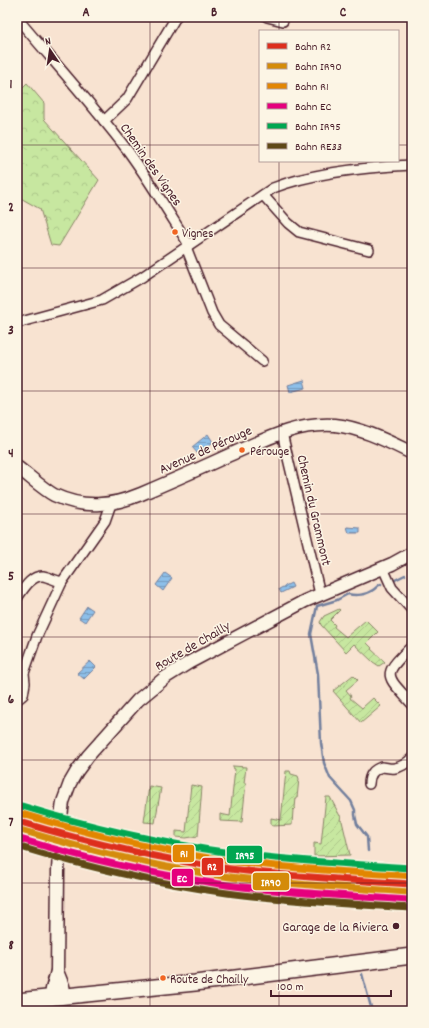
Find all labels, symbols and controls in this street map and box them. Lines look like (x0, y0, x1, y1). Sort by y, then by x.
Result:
text: A (82, 4, 90, 23)
text: B (211, 4, 217, 23)
text: C (340, 4, 347, 23)
north arrow (30, 30, 70, 70)
legend (259, 30, 399, 162)
text: N (44, 34, 53, 51)
text: Bahn R2 (295, 39, 331, 56)
text: Bahn IR90 (295, 59, 342, 76)
text: 1 (10, 76, 13, 95)
text: Bahn R1 (295, 79, 329, 96)
text: Bahn EC (295, 99, 332, 116)
text: Bahn IR95 (295, 119, 341, 136)
street label: Chemin des Vignes (114, 120, 186, 211)
text: Bahn RE33 (295, 139, 342, 156)
text: 2 (8, 199, 14, 218)
place label: Vignes (182, 225, 214, 244)
marker: Vignes (170, 227, 180, 237)
text: 3 (8, 322, 14, 341)
street label: Avenue de Pérouge (156, 421, 255, 480)
place label: Pérouge (250, 443, 289, 462)
text: 4 (8, 445, 14, 464)
marker: Pérouge (237, 445, 247, 455)
street label: Chemin du Grammont (291, 453, 336, 568)
text: 5 (8, 568, 14, 587)
street label: Route de Chailly (151, 617, 235, 676)
text: 6 (8, 691, 15, 710)
text: 7 (9, 814, 14, 833)
line badge: R1 (172, 844, 195, 863)
line badge: IR95 (226, 845, 263, 864)
text: R1 (180, 847, 188, 863)
text: IR95 (236, 849, 254, 865)
line badge: R2 (201, 857, 224, 876)
text: R2 (207, 860, 217, 876)
line badge: EC (171, 868, 194, 887)
text: EC (177, 872, 188, 888)
line badge: IR90 (252, 872, 290, 891)
text: IR90 (261, 876, 281, 892)
place label: Garage de la Riviera (282, 918, 388, 938)
marker: Garage de la Riviera (391, 921, 401, 931)
text: 8 (8, 937, 14, 956)
place label: Route de Chailly (170, 971, 249, 990)
scale bar (271, 972, 391, 998)
marker: Route de Chailly (158, 973, 168, 983)
text: 100 m (277, 979, 304, 996)

